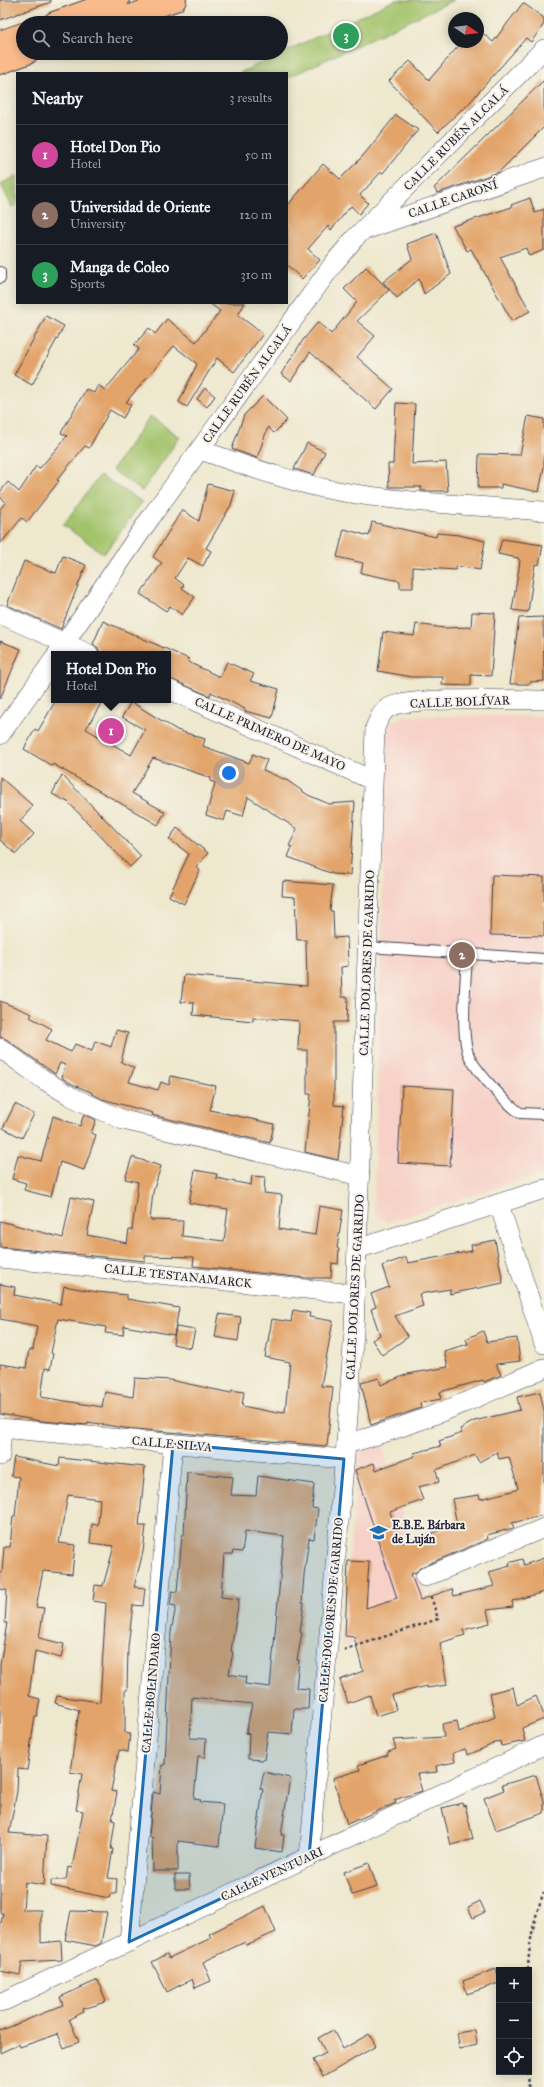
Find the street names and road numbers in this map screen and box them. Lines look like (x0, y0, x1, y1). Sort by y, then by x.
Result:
street label: CALLE RUBÉN ALCALÁ (399, 81, 511, 193)
street label: CALLE CARONÍ (406, 175, 500, 221)
street label: CALLE RUBÉN ALCALÁ (198, 321, 295, 446)
street label: CALLE BOLÍVAR (410, 691, 511, 711)
street label: CALLE PRIMERO DE MAYO (192, 694, 348, 774)
street label: CALLE DOLORES DE GARRIDO (357, 870, 377, 1056)
street label: CALLE DOLORES DE GARRIDO (343, 1194, 367, 1380)
street label: CALLE TESTANAMARCK (103, 1261, 253, 1291)
street label: CALLE SILVA (131, 1434, 213, 1454)
street label: CALLE DOLORES DE GARRIDO (316, 1517, 346, 1703)
street label: CALLE BOLINDARO (139, 1632, 163, 1754)
street label: CALLE VENTUARI (219, 1844, 325, 1904)

